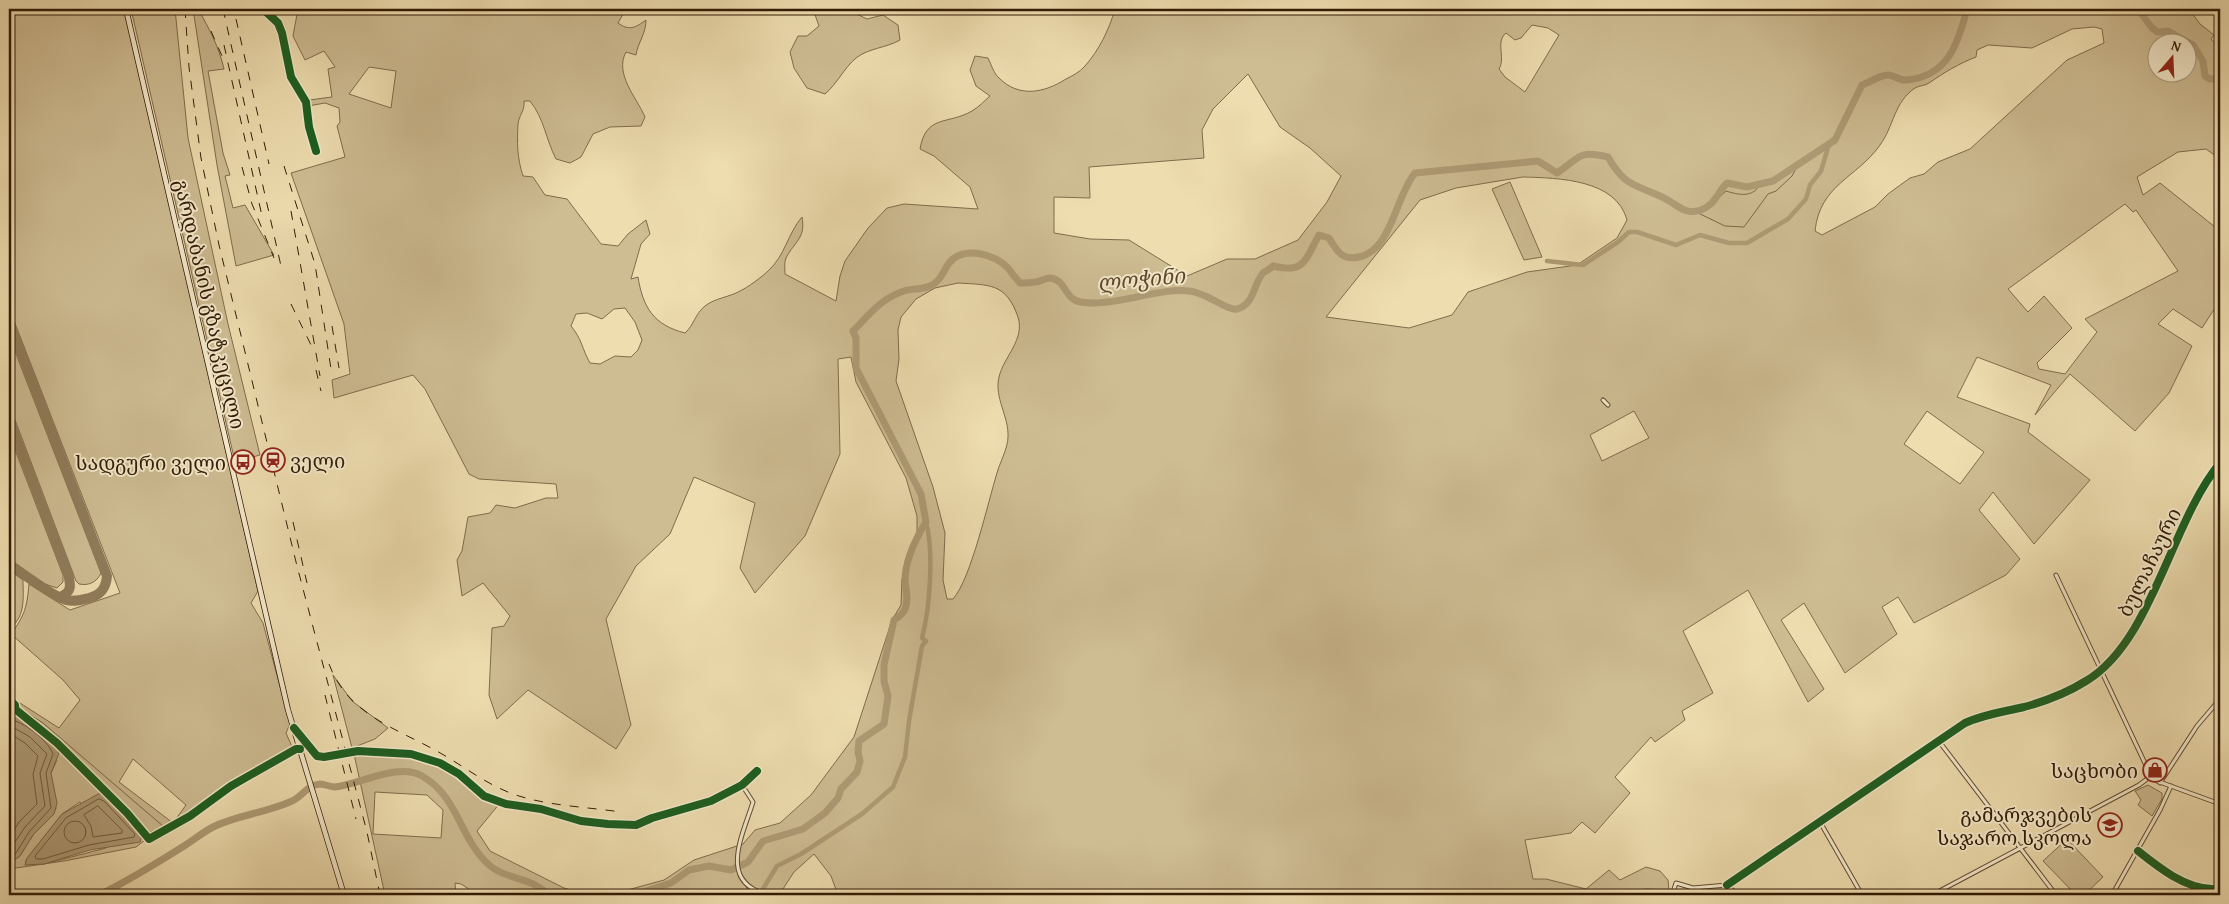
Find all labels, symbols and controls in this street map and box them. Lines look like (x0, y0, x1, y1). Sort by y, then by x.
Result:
north arrow (2146, 32, 2196, 82)
text: N (2169, 35, 2185, 57)
street label: გარდაბანის გზატკეცილი (167, 176, 253, 432)
water label: ლოჭინი (1096, 260, 1187, 298)
place label: ველი (290, 446, 345, 475)
station icon: ველი (260, 447, 286, 473)
place label: სადგური ველი (75, 448, 226, 477)
bus stop icon: სადგური ველი (230, 449, 256, 475)
street label: ბულაჩაური (2110, 503, 2188, 621)
place label: საცხობი (2051, 756, 2138, 785)
shop icon: საცხობი (2142, 757, 2168, 783)
place label: გამარჯვების საჯარო სკოლა (1937, 800, 2092, 852)
school or university icon: გამარჯვების საჯარო სკოლა (2097, 812, 2123, 838)

